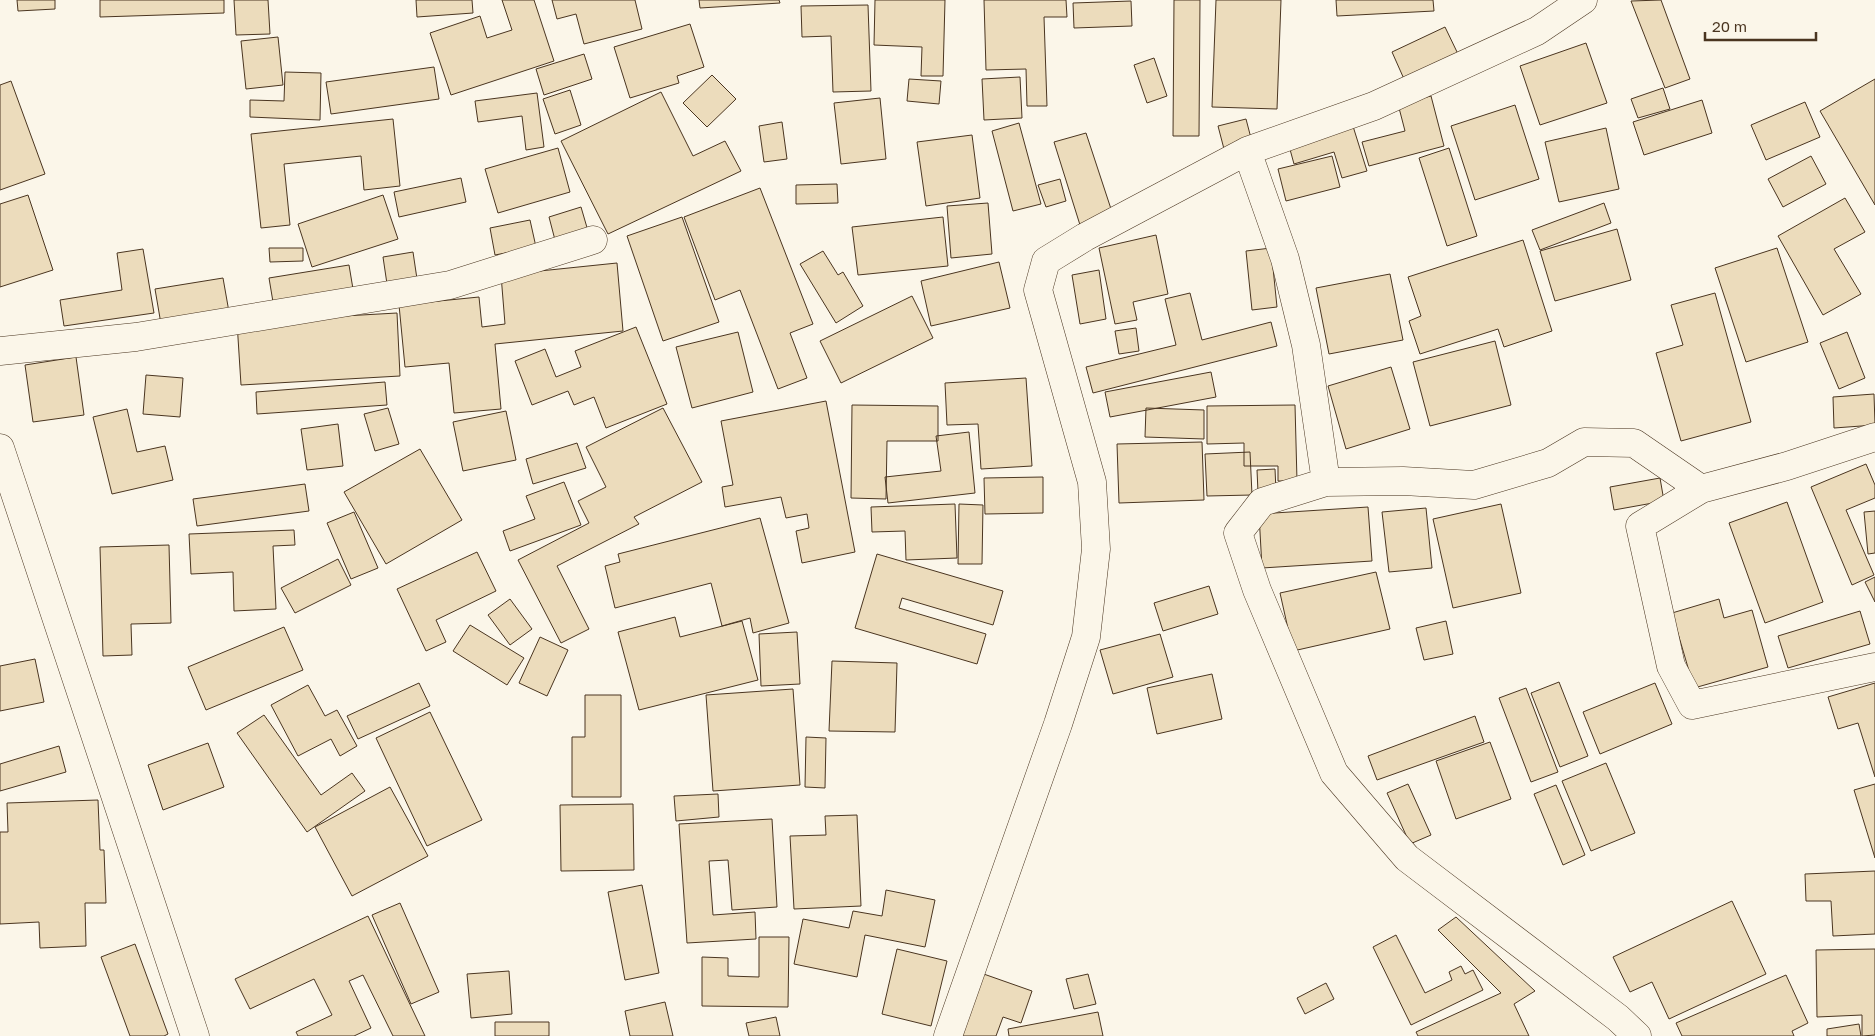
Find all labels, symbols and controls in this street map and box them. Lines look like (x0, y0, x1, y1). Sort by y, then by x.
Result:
scale bar (1705, 10, 1816, 42)
text: 20 m (1712, 17, 1747, 35)

